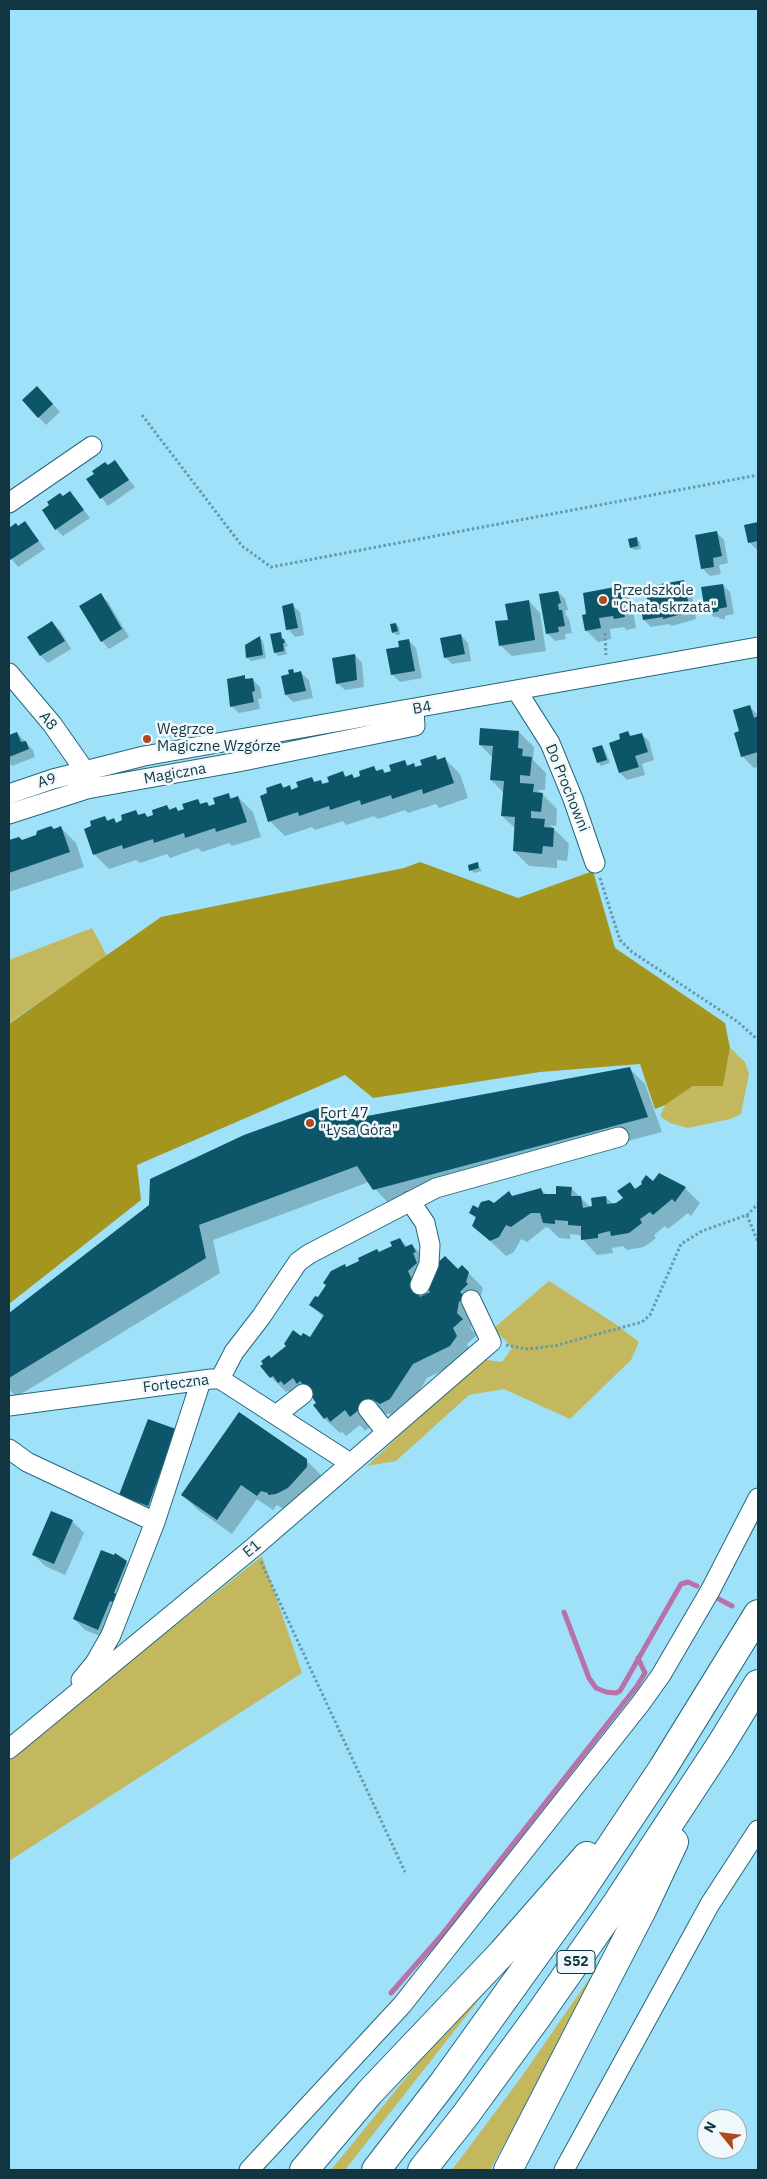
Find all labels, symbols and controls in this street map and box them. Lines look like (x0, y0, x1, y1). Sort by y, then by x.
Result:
place label: Przedszkole "Chata skrzata" (613, 582, 717, 617)
marker: Przedszkole "Chata skrzata" (597, 594, 609, 606)
street label: B4 (411, 698, 433, 718)
street label: A8 (35, 708, 61, 734)
place label: Węgrzce Magiczne Wzgórze (157, 721, 281, 756)
marker: Węgrzce Magiczne Wzgórze (141, 733, 153, 745)
street label: Do Prochowni (541, 742, 593, 834)
street label: Magiczna (142, 760, 208, 788)
street label: A9 (35, 770, 59, 792)
place label: Fort 47 "Łysa Góra" (320, 1105, 398, 1140)
marker: Fort 47 "Łysa Góra" (304, 1117, 316, 1129)
street label: Forteczna (142, 1371, 210, 1397)
street label: E1 (239, 1536, 265, 1562)
road number: S52 (557, 1950, 595, 1974)
north arrow (697, 2109, 747, 2159)
text: N (699, 2118, 720, 2136)

